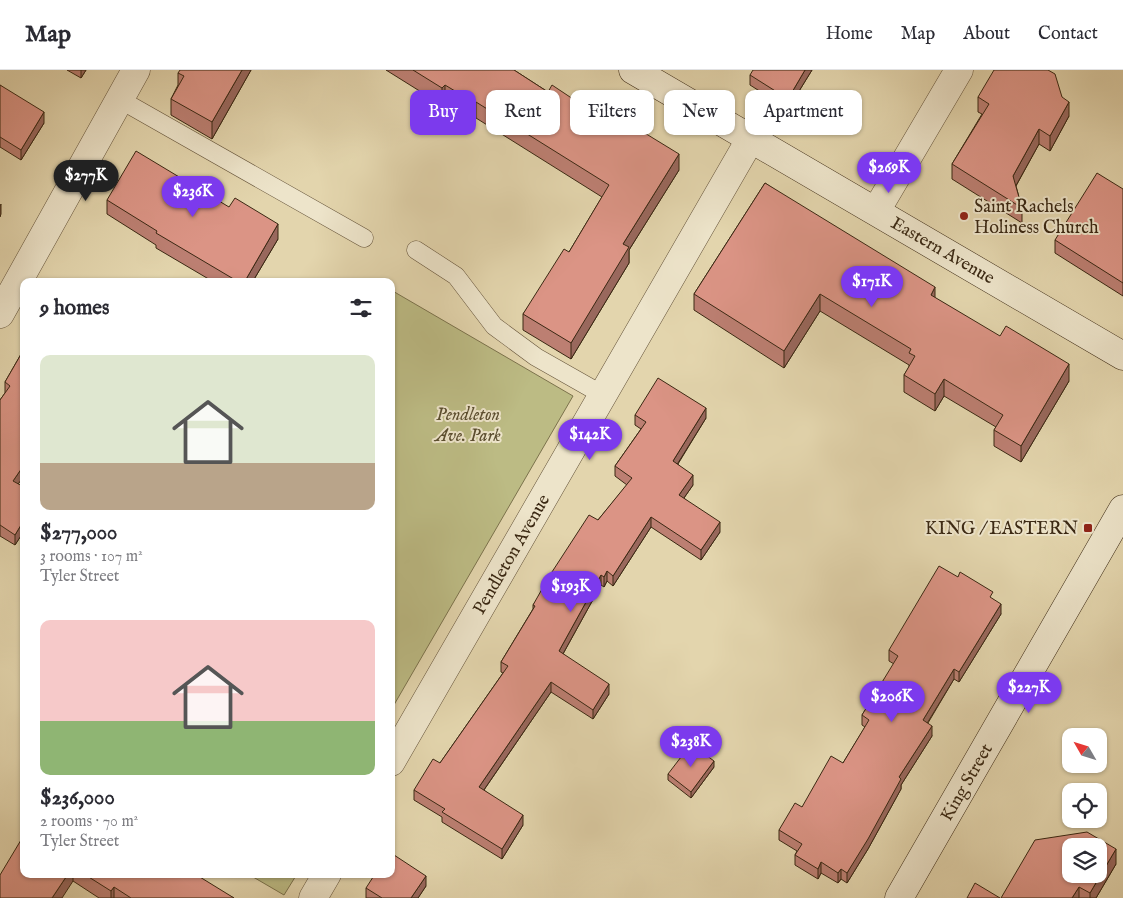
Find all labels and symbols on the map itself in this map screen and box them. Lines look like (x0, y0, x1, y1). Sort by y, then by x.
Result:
pin: $269K (854, 152, 924, 194)
pin: $277K (51, 160, 121, 202)
pin: $236K (158, 176, 228, 218)
place label: Saint Rachels Holiness Church (974, 196, 1099, 240)
marker: Saint Rachels Holiness Church (958, 210, 970, 222)
street label: Eastern Avenue (886, 212, 998, 290)
pin: $171K (837, 266, 907, 308)
park label: Pendleton Ave. Park (433, 404, 501, 448)
pin: $142K (555, 418, 625, 461)
street label: Pendleton Avenue (469, 491, 556, 619)
place label: KING / EASTERN (925, 518, 1078, 541)
marker: KING / EASTERN (1082, 522, 1094, 534)
pin: $193K (536, 570, 606, 613)
pin: $227K (994, 672, 1064, 714)
pin: $206K (857, 680, 927, 723)
pin: $238K (656, 726, 726, 768)
north arrow (1062, 728, 1108, 772)
street label: King Street (936, 740, 999, 826)

